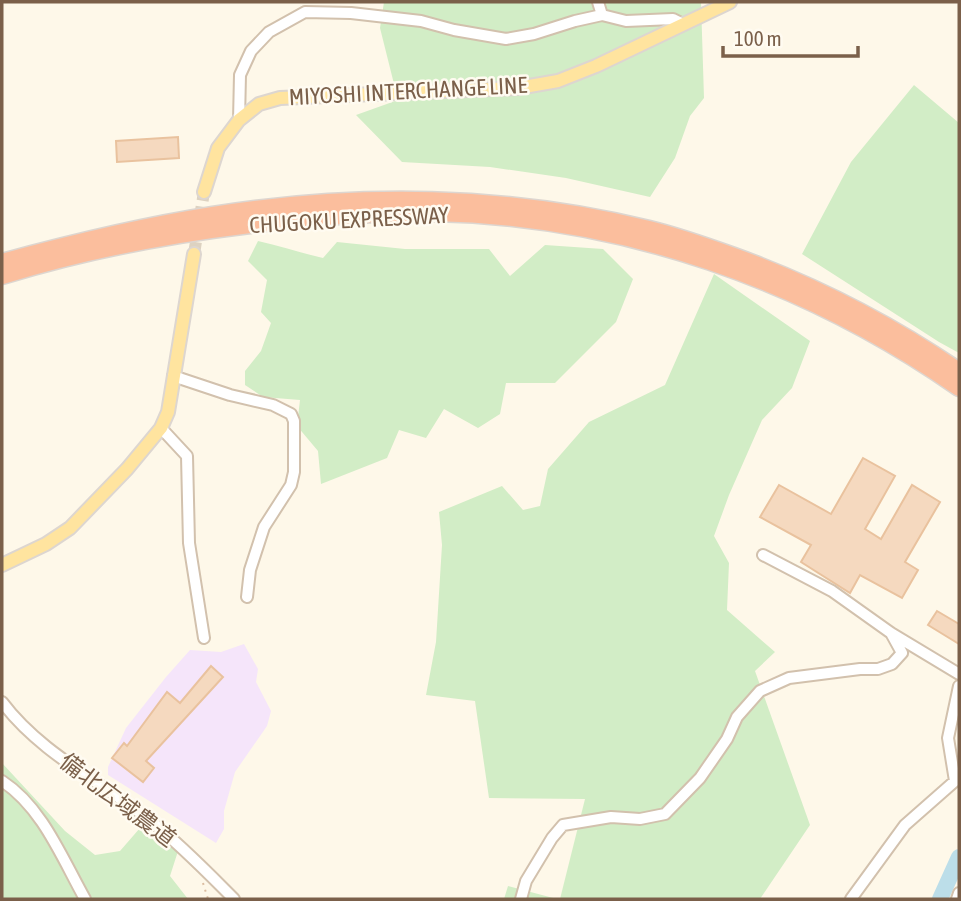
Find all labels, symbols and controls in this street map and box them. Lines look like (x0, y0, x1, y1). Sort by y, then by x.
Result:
scale bar (723, 14, 858, 58)
text: 100 m (734, 26, 782, 50)
street label: MIYOSHI INTERCHANGE LINE (288, 72, 528, 110)
street label: CHUGOKU EXPRESSWAY (249, 202, 450, 238)
street label: 備北広域農道 (55, 748, 181, 852)

